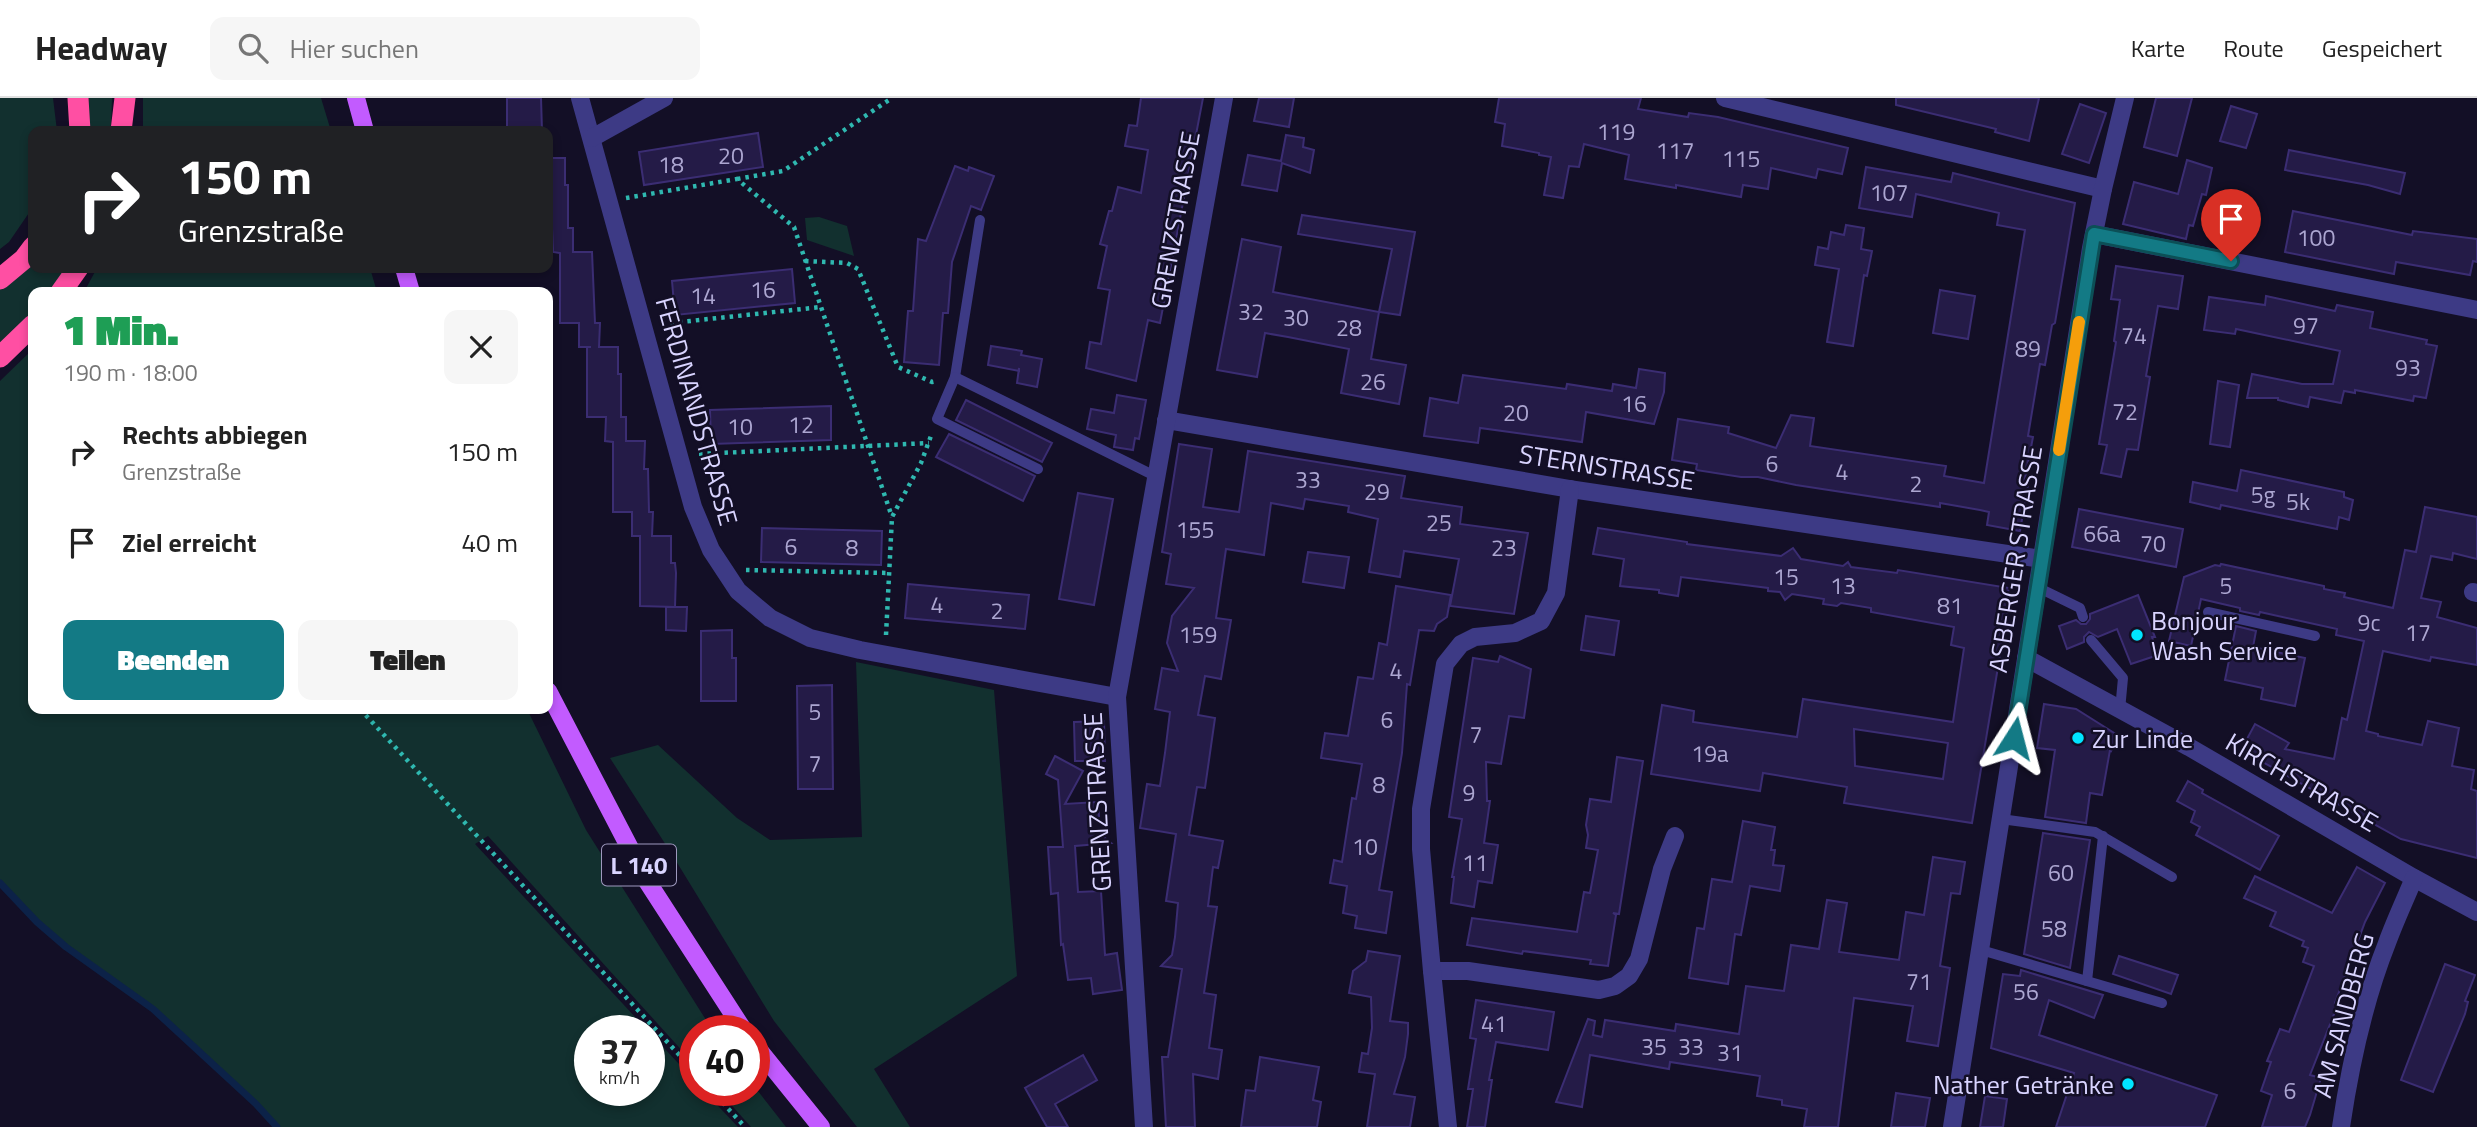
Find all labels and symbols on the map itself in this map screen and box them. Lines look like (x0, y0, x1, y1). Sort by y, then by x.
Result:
house number: 119 (1597, 114, 1635, 149)
street label: GRENZSTRASSE (1140, 128, 1210, 312)
house number: 117 (1656, 133, 1694, 168)
house number: 20 (718, 138, 744, 173)
house number: 115 (1722, 141, 1760, 176)
house number: 18 (658, 147, 684, 182)
house number: 107 (1870, 175, 1908, 210)
pin (2201, 189, 2261, 261)
house number: 100 (2297, 220, 2335, 255)
house number: 16 (750, 272, 776, 307)
house number: 14 (690, 278, 716, 313)
street label: FERDINANDSTRASSE (646, 292, 748, 530)
house number: 32 (1238, 294, 1264, 329)
house number: 30 (1283, 300, 1309, 335)
house number: 97 (2293, 308, 2319, 343)
house number: 28 (1336, 310, 1362, 345)
house number: 74 (2121, 318, 2147, 353)
house number: 89 (2015, 331, 2041, 366)
house number: 93 (2395, 350, 2421, 385)
house number: 26 (1360, 364, 1386, 399)
house number: 16 (1621, 386, 1647, 421)
house number: 72 (2112, 394, 2138, 429)
house number: 20 (1503, 395, 1529, 430)
house number: 12 (788, 407, 814, 442)
house number: 10 (727, 409, 753, 444)
street label: STERNSTRASSE (1516, 434, 1698, 500)
street label: ASBERGER STRASSE (1978, 443, 2052, 675)
house number: 6 (1766, 446, 1778, 481)
house number: 4 (1836, 454, 1848, 489)
house number: 33 (1295, 462, 1321, 497)
house number: 2 (1910, 466, 1922, 501)
house number: 29 (1364, 474, 1390, 509)
house number: 5g (2251, 477, 2276, 512)
house number: 5k (2286, 484, 2310, 519)
house number: 25 (1426, 505, 1452, 540)
house number: 155 (1176, 512, 1214, 547)
house number: 66a (2083, 516, 2121, 551)
house number: 70 (2140, 526, 2166, 561)
house number: 6 (785, 529, 797, 564)
house number: 8 (846, 530, 859, 565)
house number: 23 (1491, 530, 1517, 565)
house number: 15 (1773, 559, 1799, 594)
house number: 13 (1830, 568, 1856, 603)
house number: 5 (2220, 568, 2232, 603)
house number: 4 (931, 587, 943, 622)
house number: 81 (1937, 588, 1963, 623)
house number: 2 (991, 593, 1003, 628)
place label: Bonjour Wash Service (2151, 601, 2297, 670)
house number: 9c (2358, 605, 2380, 640)
house number: 17 (2405, 615, 2431, 650)
house number: 159 (1179, 617, 1217, 652)
marker: Bonjour Wash Service (2129, 627, 2145, 643)
house number: 4 (1390, 653, 1402, 688)
house number: 5 (809, 694, 821, 729)
position arrow (1977, 701, 2051, 775)
house number: 6 (1381, 702, 1393, 737)
street label: GRENZSTRASSE (1073, 711, 1121, 893)
house number: 7 (1470, 717, 1482, 752)
place label: Zur Linde (2092, 719, 2193, 758)
street label: KIRCHSTRASSE (2218, 723, 2386, 841)
marker: Zur Linde (2070, 730, 2086, 746)
house number: 19a (1691, 736, 1729, 771)
house number: 7 (809, 746, 821, 781)
house number: 8 (1373, 767, 1386, 802)
house number: 9 (1463, 775, 1475, 810)
house number: 10 (1352, 829, 1378, 864)
road number: L 140 (602, 844, 676, 886)
house number: 11 (1462, 845, 1488, 880)
house number: 60 (2048, 855, 2074, 890)
house number: 58 (2041, 911, 2067, 946)
street label: AM SANDBERG (2302, 928, 2384, 1102)
house number: 71 (1906, 964, 1932, 999)
house number: 56 (2013, 974, 2039, 1009)
house number: 41 (1481, 1006, 1507, 1041)
speed limit sign: 40 (679, 1015, 770, 1106)
house number: 35 (1641, 1029, 1667, 1064)
house number: 33 (1678, 1029, 1704, 1064)
house number: 31 (1717, 1035, 1743, 1070)
place label: Nather Getränke (1933, 1065, 2114, 1104)
house number: 6 (2284, 1073, 2296, 1108)
marker: Nather Getränke (2120, 1076, 2136, 1092)

